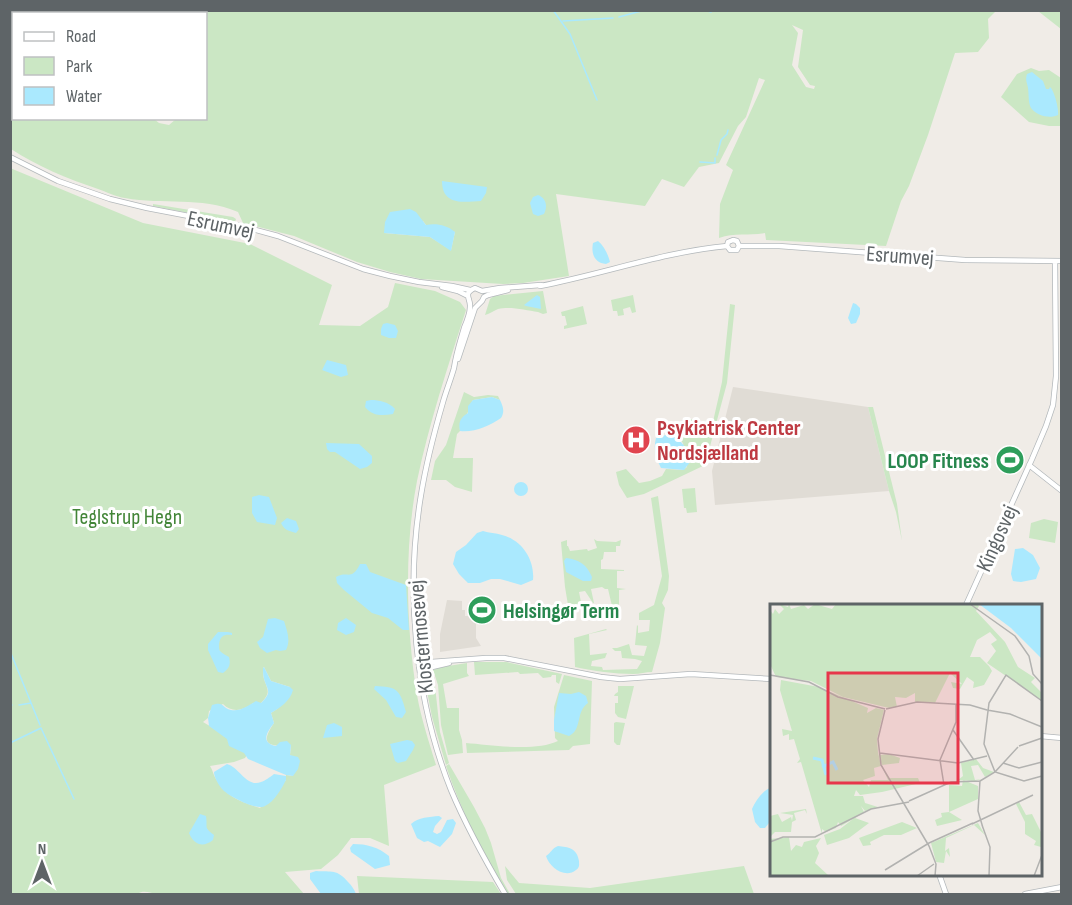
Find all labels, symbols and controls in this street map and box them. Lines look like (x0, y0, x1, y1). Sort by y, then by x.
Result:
legend (12, 12, 207, 120)
text: Road (66, 26, 96, 47)
text: Park (66, 56, 92, 77)
text: Water (66, 86, 102, 107)
street label: Esrumvej (185, 205, 257, 246)
street label: Esrumvej (865, 241, 935, 272)
place label: Psykiatrisk Center Nordsjælland (657, 415, 801, 467)
hospital icon: Psykiatrisk Center Nordsjælland (620, 424, 652, 456)
sports icon: LOOP Fitness (994, 444, 1026, 476)
place label: LOOP Fitness (888, 448, 989, 475)
street label: Kingosvej (971, 501, 1024, 576)
park label: Teglstrup Hegn (72, 504, 182, 531)
street label: Klostermosevej (403, 579, 440, 695)
sports icon: Helsingør Term (466, 594, 498, 626)
place label: Helsingør Term (503, 598, 619, 625)
inset map (770, 604, 1042, 875)
north arrow (12, 833, 72, 893)
text: N (38, 840, 46, 859)

